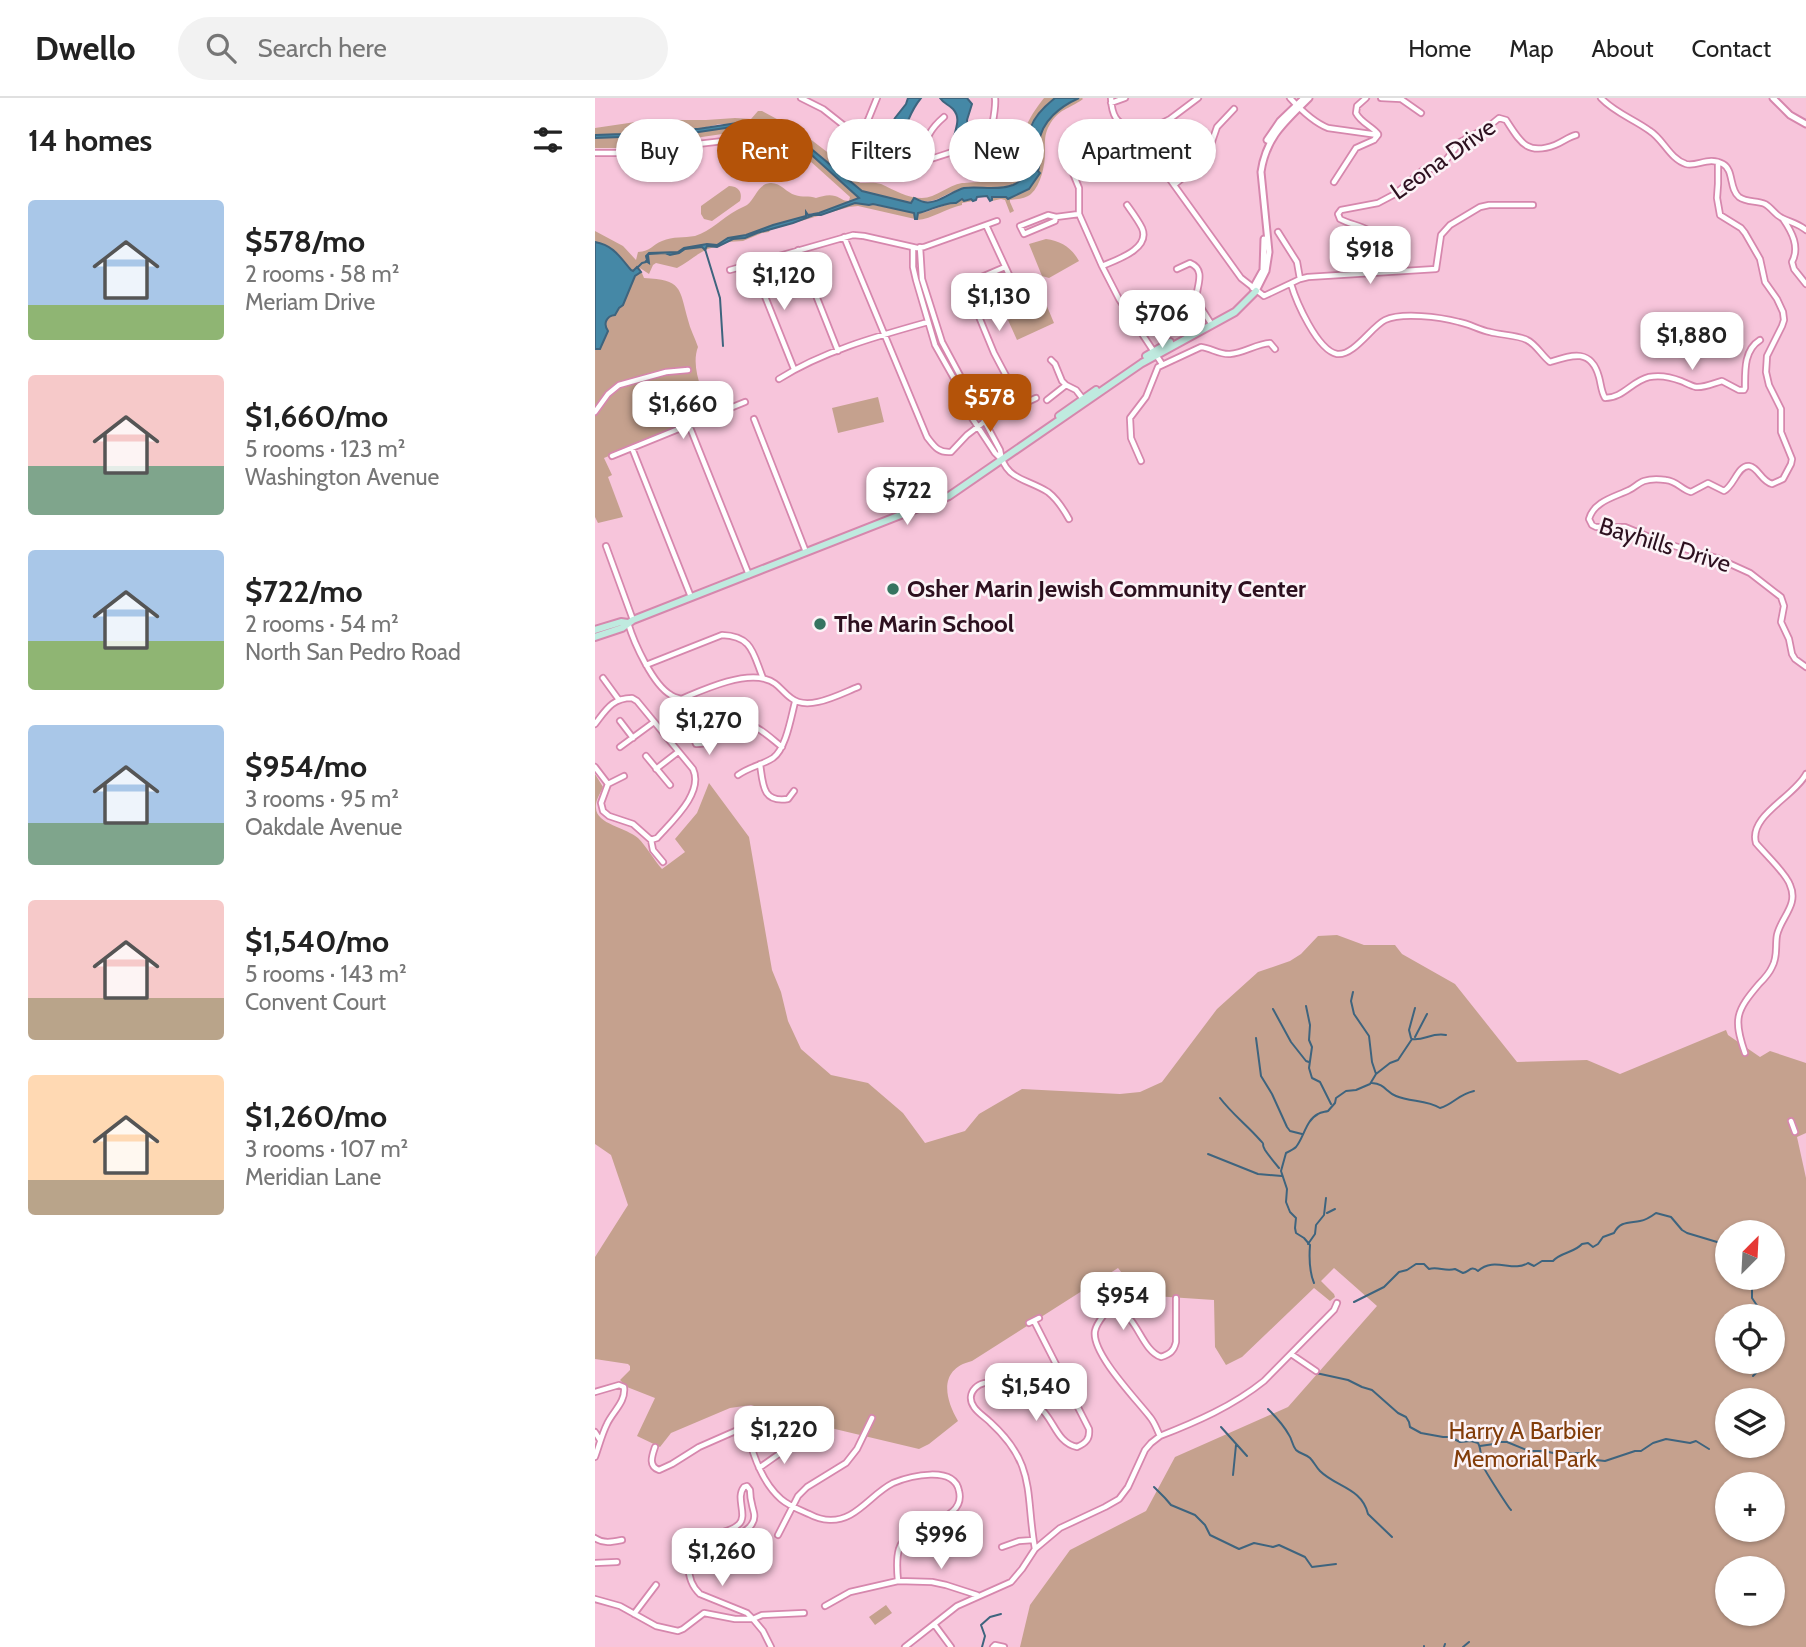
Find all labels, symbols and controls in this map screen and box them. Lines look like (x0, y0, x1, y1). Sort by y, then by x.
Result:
search box (178, 17, 668, 80)
text: Dwello (35, 28, 136, 68)
icon: search (202, 29, 240, 67)
text: Search here (258, 32, 387, 64)
text: Home (1408, 34, 1471, 63)
text: Map (1509, 34, 1554, 63)
text: About (1592, 34, 1654, 63)
text: Contact (1692, 34, 1771, 63)
street label: Leona Drive (1385, 112, 1501, 205)
chip: Buy (616, 119, 703, 182)
chip: Rent (717, 119, 813, 182)
chip: Filters (827, 119, 935, 182)
chip: New (949, 119, 1044, 182)
chip: Apartment (1058, 119, 1216, 182)
icon: filters (529, 121, 567, 159)
text: 14 homes (28, 122, 152, 159)
text: $578/mo (245, 223, 365, 260)
pin: $918 (1329, 226, 1411, 286)
icon: home (84, 228, 168, 312)
text: $918 (1346, 235, 1394, 263)
pin: $1,120 (727, 252, 841, 312)
text: 2 rooms · 58 m² (245, 260, 399, 288)
text: $1,120 (752, 261, 816, 289)
pin: $1,130 (942, 274, 1056, 333)
text: $1,130 (967, 282, 1031, 310)
text: Meriam Drive (245, 288, 375, 316)
pin: $706 (1121, 290, 1203, 350)
text: $706 (1135, 299, 1189, 327)
pin: $1,880 (1635, 313, 1749, 372)
text: $1,880 (1656, 321, 1728, 349)
pin: $578 (949, 374, 1031, 434)
pin: $1,660 (626, 382, 740, 441)
text: $578 (964, 383, 1016, 411)
text: $1,660 (648, 390, 718, 418)
text: $1,660/mo (245, 398, 388, 435)
icon: home (84, 403, 168, 487)
text: 5 rooms · 123 m² (245, 435, 405, 463)
text: Washington Avenue (245, 463, 439, 491)
pin: $722 (866, 468, 948, 527)
text: $722 (882, 476, 932, 504)
street label: Bayhills Drive (1596, 511, 1734, 578)
text: $722/mo (245, 573, 363, 610)
place label: Osher Marin Jewish Community Center (907, 574, 1306, 603)
icon: home (84, 578, 168, 662)
marker: Osher Marin Jewish Community Center (885, 581, 901, 597)
place label: The Marin School (834, 609, 1014, 638)
text: 2 rooms · 54 m² (245, 610, 399, 638)
marker: The Marin School (812, 616, 828, 632)
text: North San Pedro Road (245, 638, 461, 666)
pin: $1,270 (652, 698, 766, 757)
text: $1,270 (675, 706, 743, 734)
text: $954/mo (245, 748, 367, 785)
icon: home (84, 753, 168, 837)
text: 3 rooms · 95 m² (245, 785, 399, 813)
text: Oakdale Avenue (245, 813, 402, 841)
text: $1,540/mo (245, 923, 389, 960)
icon: home (84, 928, 168, 1012)
text: 5 rooms · 143 m² (245, 960, 407, 988)
text: Convent Court (245, 988, 386, 1016)
text: $1,260/mo (245, 1098, 387, 1135)
icon: home (84, 1103, 168, 1187)
text: 3 rooms · 107 m² (245, 1135, 408, 1163)
text: Meridian Lane (245, 1163, 381, 1191)
north arrow (1715, 1220, 1785, 1290)
map controls (1715, 1220, 1785, 1626)
pin: $954 (1082, 1272, 1164, 1332)
text: $954 (1097, 1281, 1149, 1309)
button: locate (1715, 1304, 1785, 1374)
pin: $1,540 (979, 1364, 1093, 1423)
text: $1,540 (1001, 1372, 1071, 1400)
button: layers (1715, 1388, 1785, 1458)
pin: $1,220 (727, 1406, 841, 1466)
text: $1,220 (750, 1415, 818, 1443)
park label: Harry A Barbier Memorial Park (1449, 1416, 1602, 1473)
button: + (1715, 1472, 1785, 1542)
pin: $996 (900, 1512, 982, 1571)
text: $996 (915, 1520, 967, 1548)
pin: $1,260 (665, 1528, 779, 1588)
text: $1,260 (688, 1537, 756, 1565)
button: − (1715, 1556, 1785, 1626)

